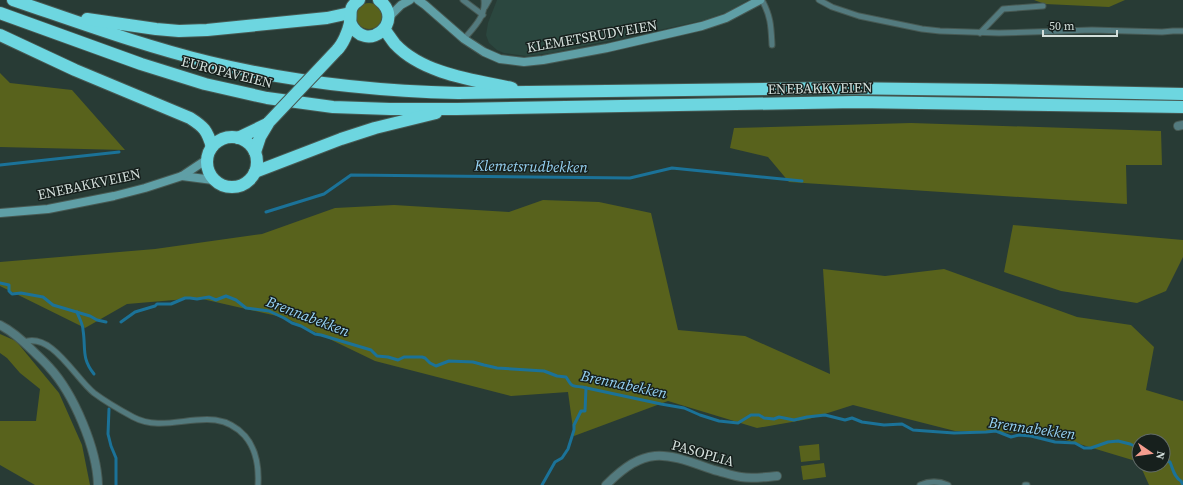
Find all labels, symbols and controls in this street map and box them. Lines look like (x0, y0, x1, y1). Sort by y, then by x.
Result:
scale bar (1043, 12, 1117, 38)
street label: KLEMETSRUDVEIEN (525, 15, 659, 57)
text: 50 m (1049, 18, 1075, 34)
street label: EUROPAVEIEN (179, 51, 275, 93)
street label: ENEBAKKVEIEN (767, 77, 873, 99)
water label: Klemetsrudbekken (473, 154, 588, 177)
street label: ENEBAKKVEIEN (36, 163, 142, 205)
water label: Brennabekken (262, 290, 353, 342)
water label: Brennabekken (578, 364, 670, 403)
water label: Brennabekken (986, 411, 1077, 445)
north arrow (1131, 433, 1171, 473)
street label: PASOPLIA (669, 435, 737, 472)
text: N (1152, 450, 1168, 461)

